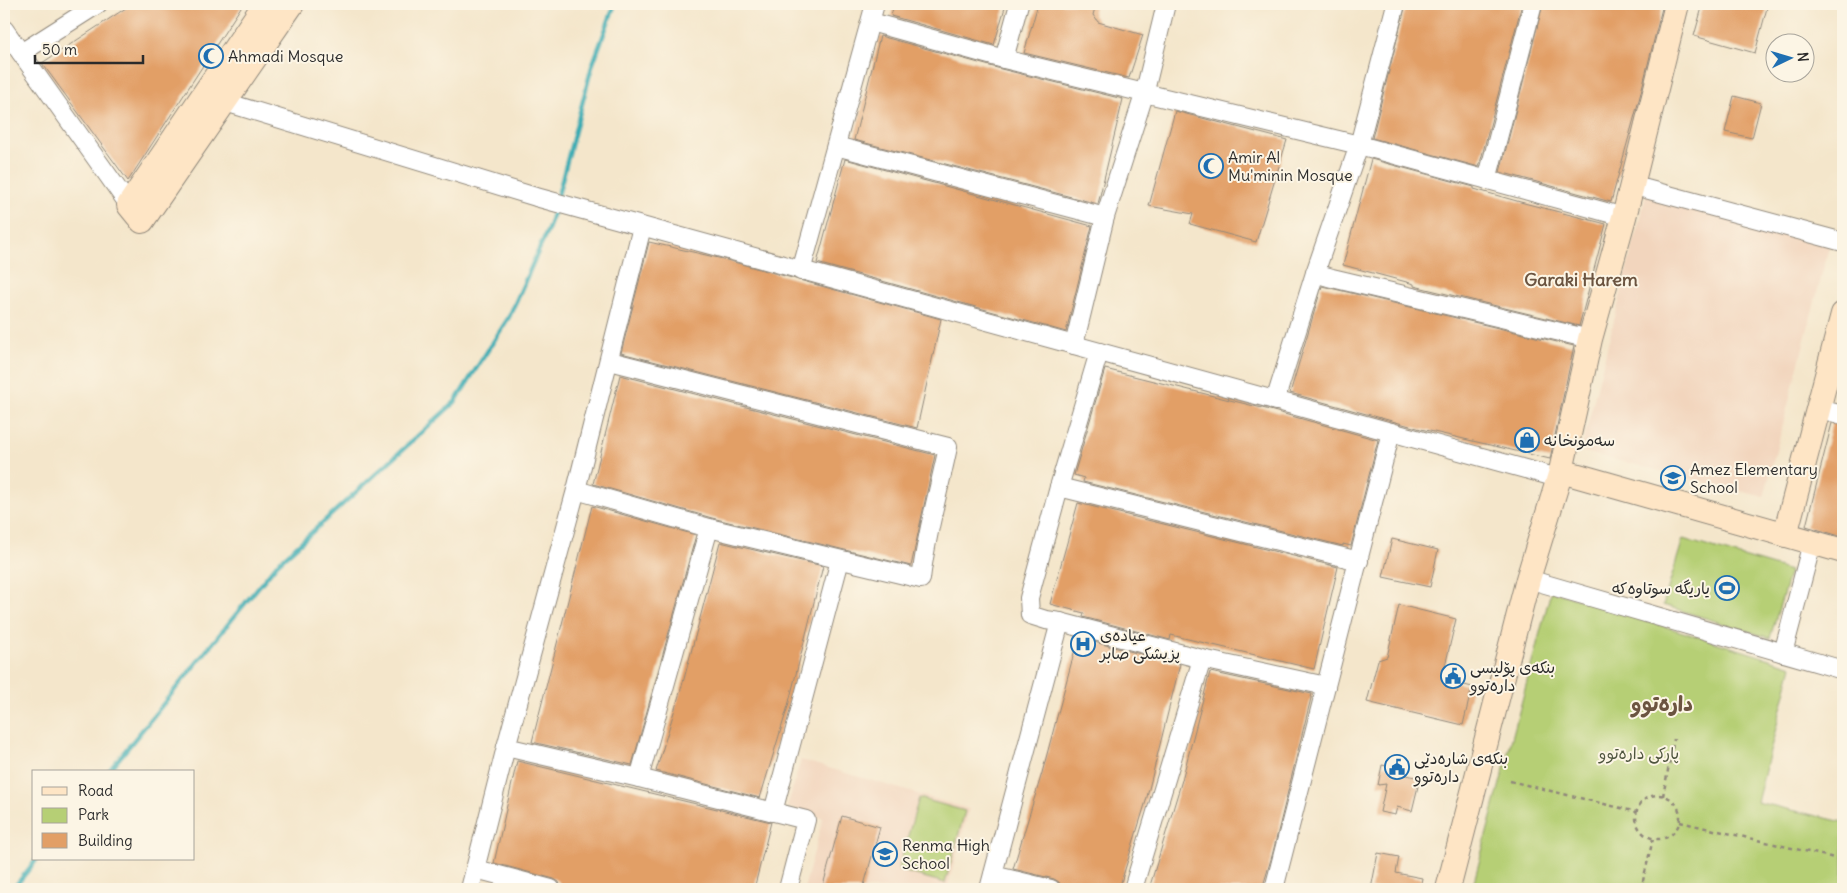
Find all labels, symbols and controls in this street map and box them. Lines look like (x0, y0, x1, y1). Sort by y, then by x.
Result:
scale bar (35, 32, 142, 64)
north arrow (1764, 32, 1814, 82)
text: 50 m (42, 40, 77, 59)
mosque icon: Ahmadi Mosque (198, 43, 224, 69)
place label: Ahmadi Mosque (228, 46, 343, 66)
text: N (1794, 51, 1812, 62)
place label: Amir Al Mu'minin Mosque (1228, 147, 1353, 185)
mosque icon: Amir Al Mu'minin Mosque (1198, 153, 1224, 179)
district label: Garaki Harem (1524, 268, 1638, 291)
shop icon: سەمونخانە (1514, 427, 1540, 453)
place label: سەمونخانە (1544, 430, 1615, 451)
place label: Amez Elementary School (1690, 459, 1818, 497)
school or university icon: Amez Elementary School (1660, 465, 1686, 491)
sports icon: یاریگە سوتاوەکە (1714, 575, 1740, 601)
place label: یاریگە سوتاوەکە (1612, 578, 1710, 599)
place label: عیادەی پزیشکی صابر (1098, 625, 1180, 664)
hospital icon: عیادەی پزیشکی صابر (1070, 631, 1096, 657)
place label: بنکەی پۆلیسی دارەتوو (1469, 657, 1555, 696)
public building icon: بنکەی پۆلیسی دارەتوو (1440, 663, 1466, 689)
district label: دارەتوو (1630, 690, 1693, 718)
park label: پارکی دارەتوو (1598, 743, 1679, 764)
place label: بنکەی شارەدێی دارەتوو (1413, 748, 1508, 787)
public building icon: بنکەی شارەدێی دارەتوو (1384, 754, 1410, 780)
legend (32, 770, 195, 860)
text: Road (78, 781, 113, 800)
text: Park (78, 805, 109, 824)
text: Building (78, 831, 133, 850)
place label: Renma High School (902, 835, 990, 873)
school or university icon: Renma High School (872, 841, 898, 867)

